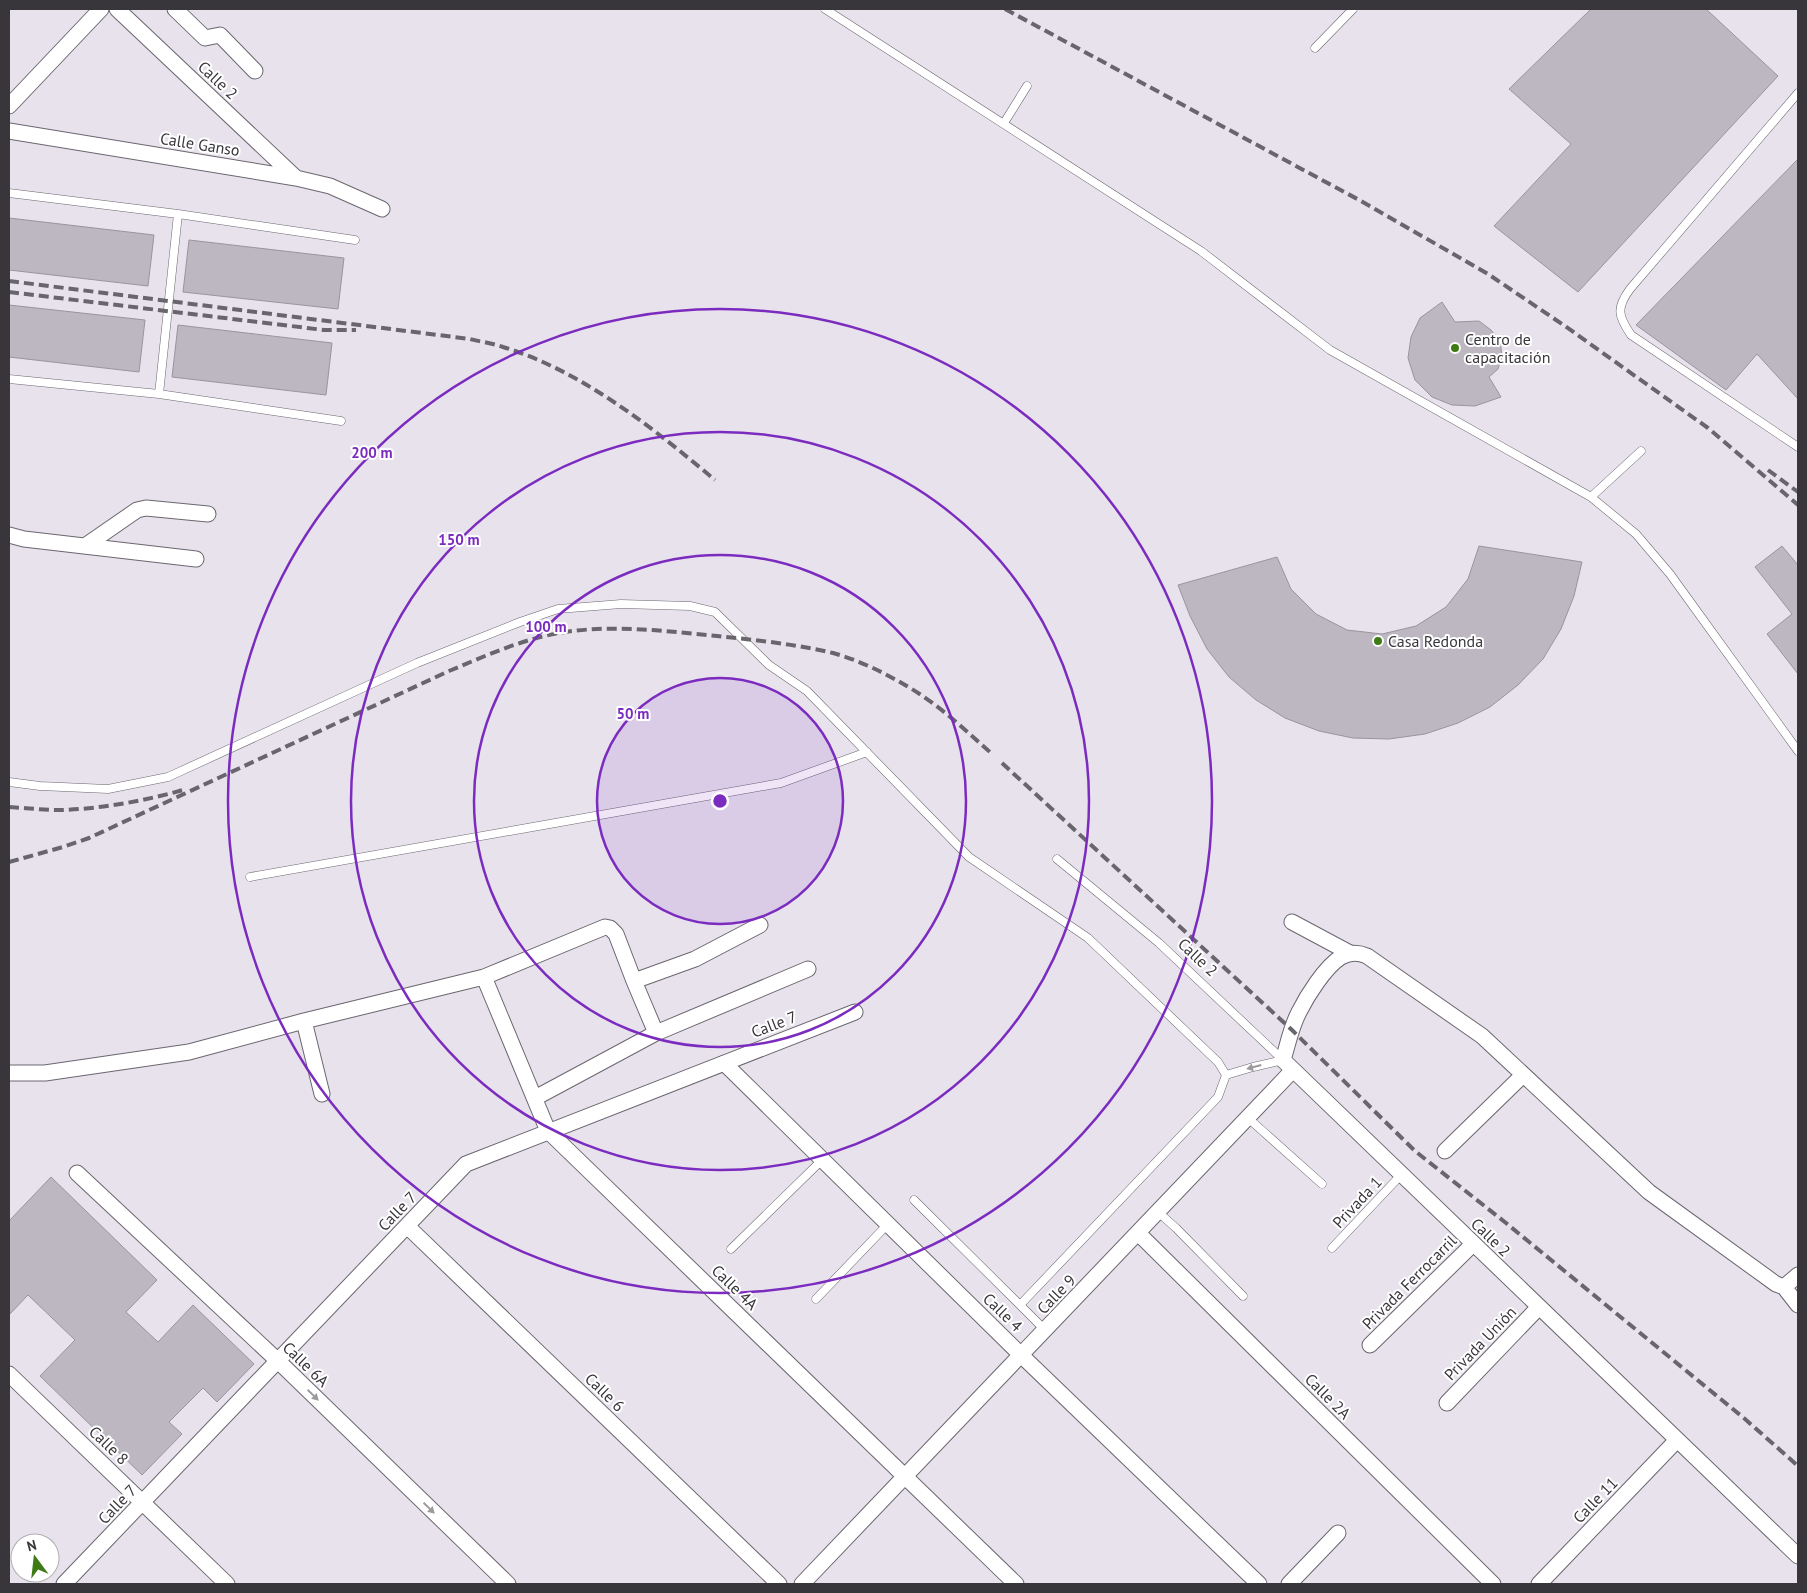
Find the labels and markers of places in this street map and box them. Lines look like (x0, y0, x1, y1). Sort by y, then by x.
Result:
place label: Centro de capacitación (1465, 329, 1550, 367)
marker: Centro de capacitación (1449, 342, 1461, 354)
place label: Casa Redonda (1388, 631, 1483, 651)
marker: Casa Redonda (1372, 635, 1384, 647)
centre of rings (711, 792, 729, 810)

